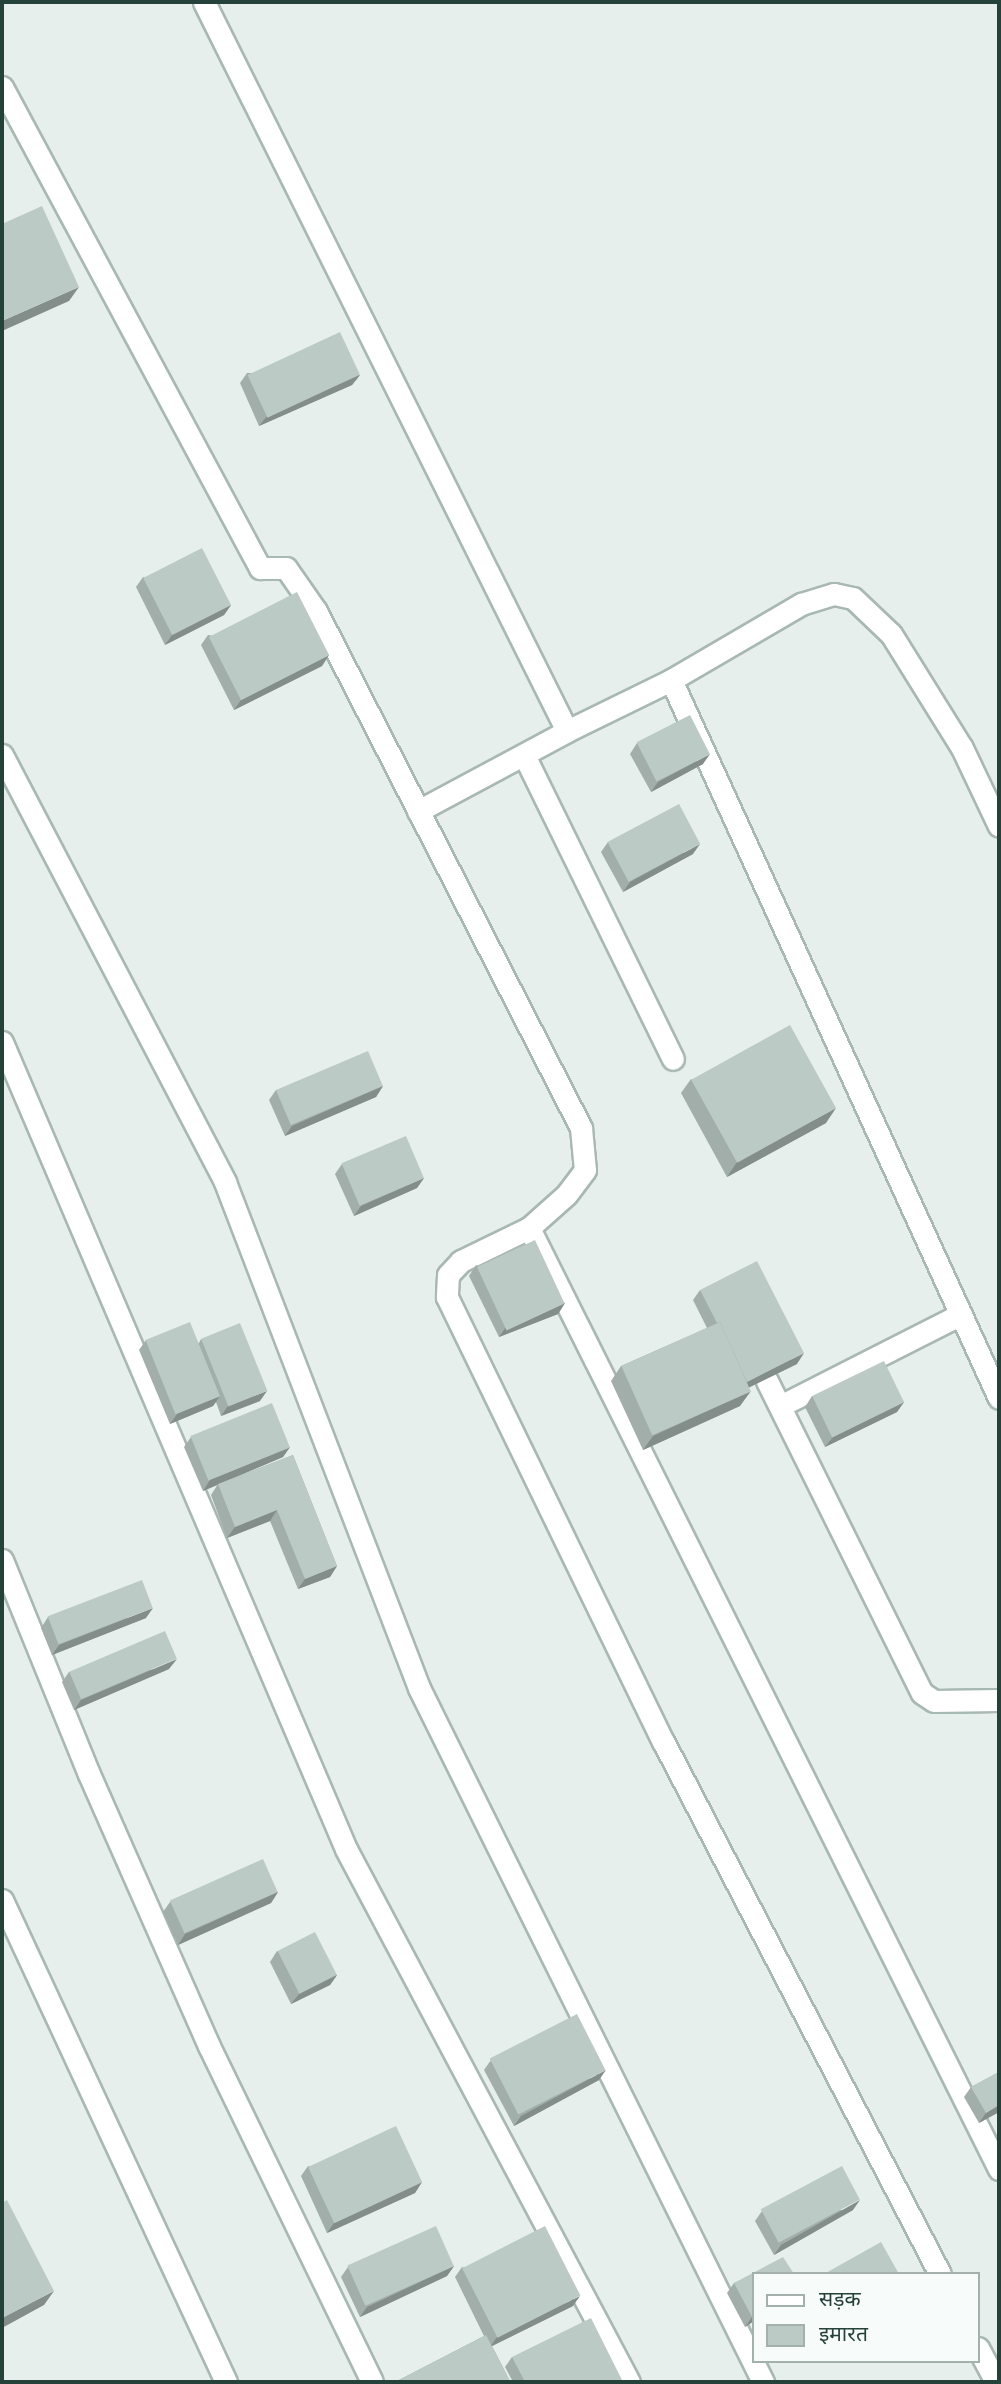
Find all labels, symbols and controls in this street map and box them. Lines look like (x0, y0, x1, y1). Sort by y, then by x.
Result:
legend (752, 2272, 980, 2363)
text: सड़क (819, 2287, 861, 2311)
text: इमारत (819, 2322, 868, 2346)

